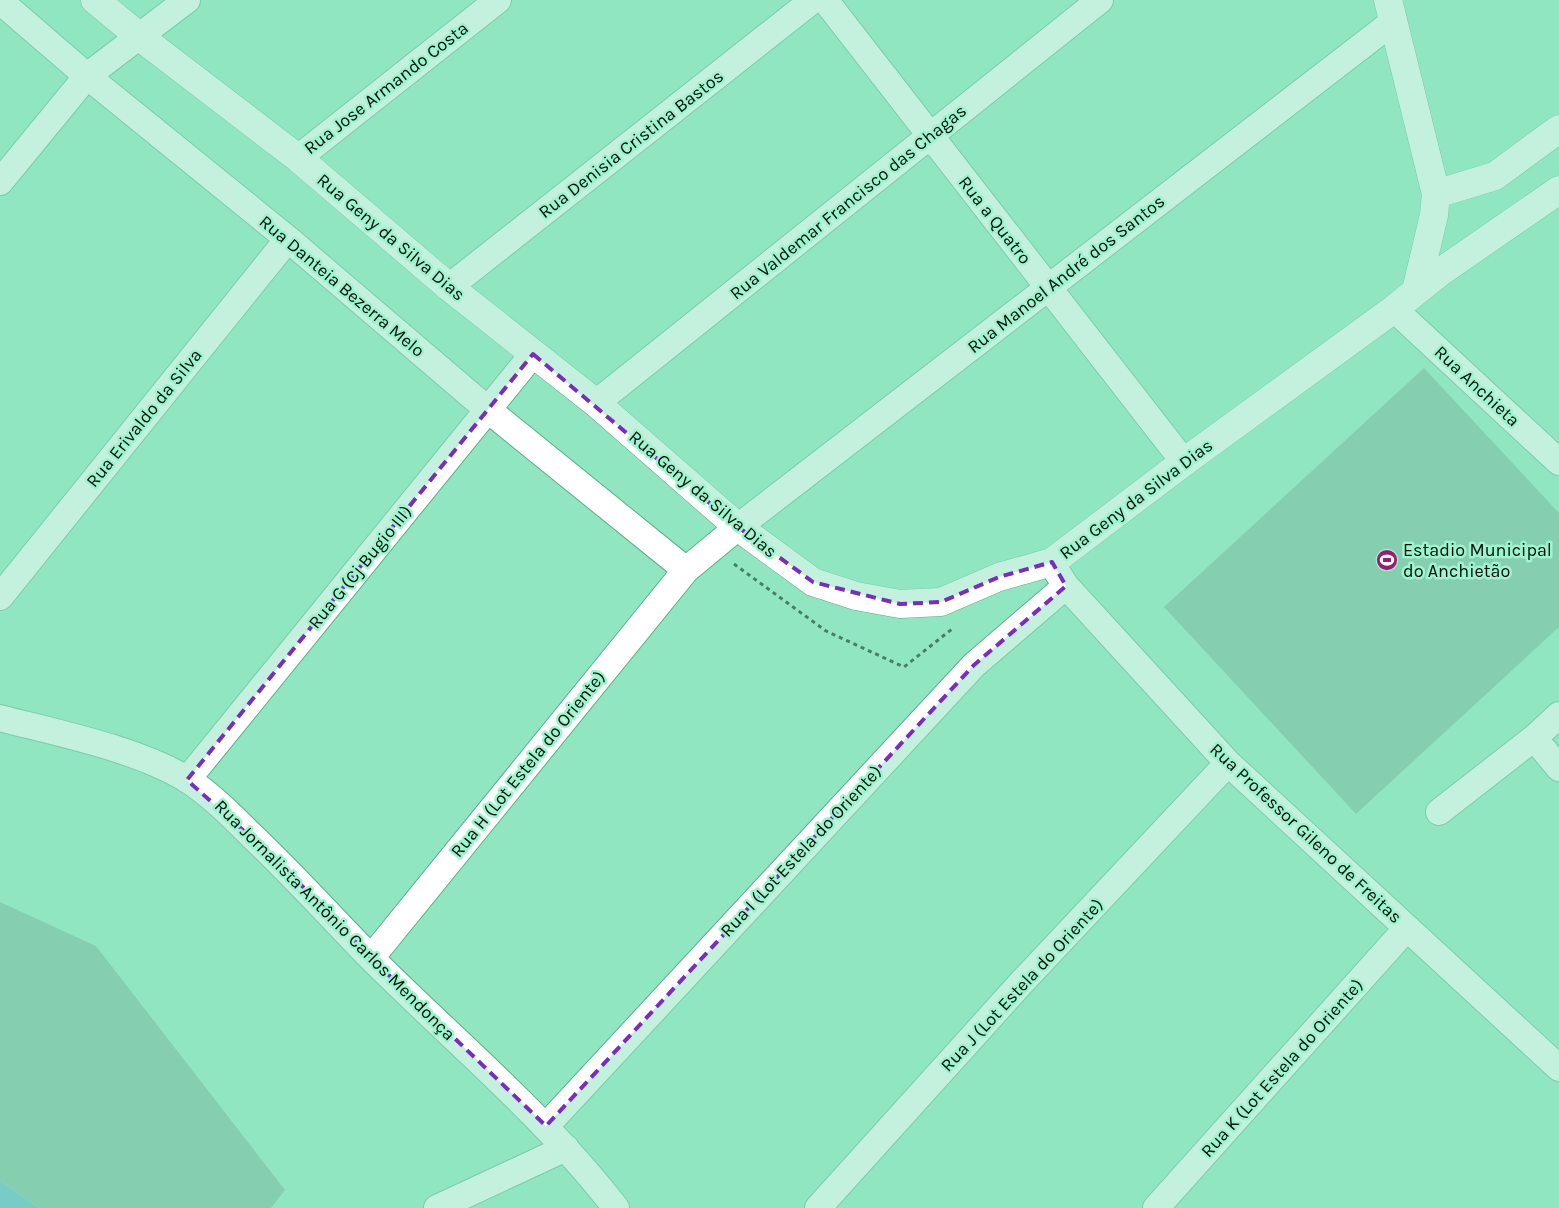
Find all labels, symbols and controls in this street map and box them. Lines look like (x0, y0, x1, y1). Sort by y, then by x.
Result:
street label: Rua Jose Armando Costa (299, 17, 473, 159)
street label: Rua Denisia Cristina Bastos (534, 65, 728, 223)
street label: Rua Valdemar Francisco das Chagas (725, 100, 971, 304)
street label: Rua Geny da Silva Dias (313, 169, 469, 305)
street label: Rua a Quatro (954, 171, 1036, 269)
street label: Rua Manoel André dos Santos (963, 190, 1169, 358)
street label: Rua Danteia Bezerra Melo (255, 210, 429, 362)
street label: Rua Anchieta (1430, 341, 1524, 431)
street label: Rua Erivaldo da Silva (81, 344, 207, 492)
street label: Rua Geny da Silva Dias (625, 426, 781, 562)
street label: Rua Geny da Silva Dias (1055, 434, 1217, 564)
street label: Rua G (Cj Bugio III) (303, 501, 417, 633)
place label: Estadio Municipal do Anchietão (1403, 539, 1552, 582)
sports icon: Estadio Municipal do Anchietão (1375, 548, 1399, 572)
street label: Rua H (Lot Estela do Oriente) (446, 666, 610, 862)
street label: Rua Professor Gileno de Freitas (1205, 738, 1407, 928)
street label: Rua I (Lot Estela do Oriente) (716, 761, 886, 941)
street label: Rua Jornalista Antônio Carlos Mendonça (210, 795, 460, 1045)
street label: Rua J (Lot Estela do Oriente) (936, 894, 1108, 1076)
street label: Rua K (Lot Estela do Oriente) (1196, 974, 1368, 1162)

